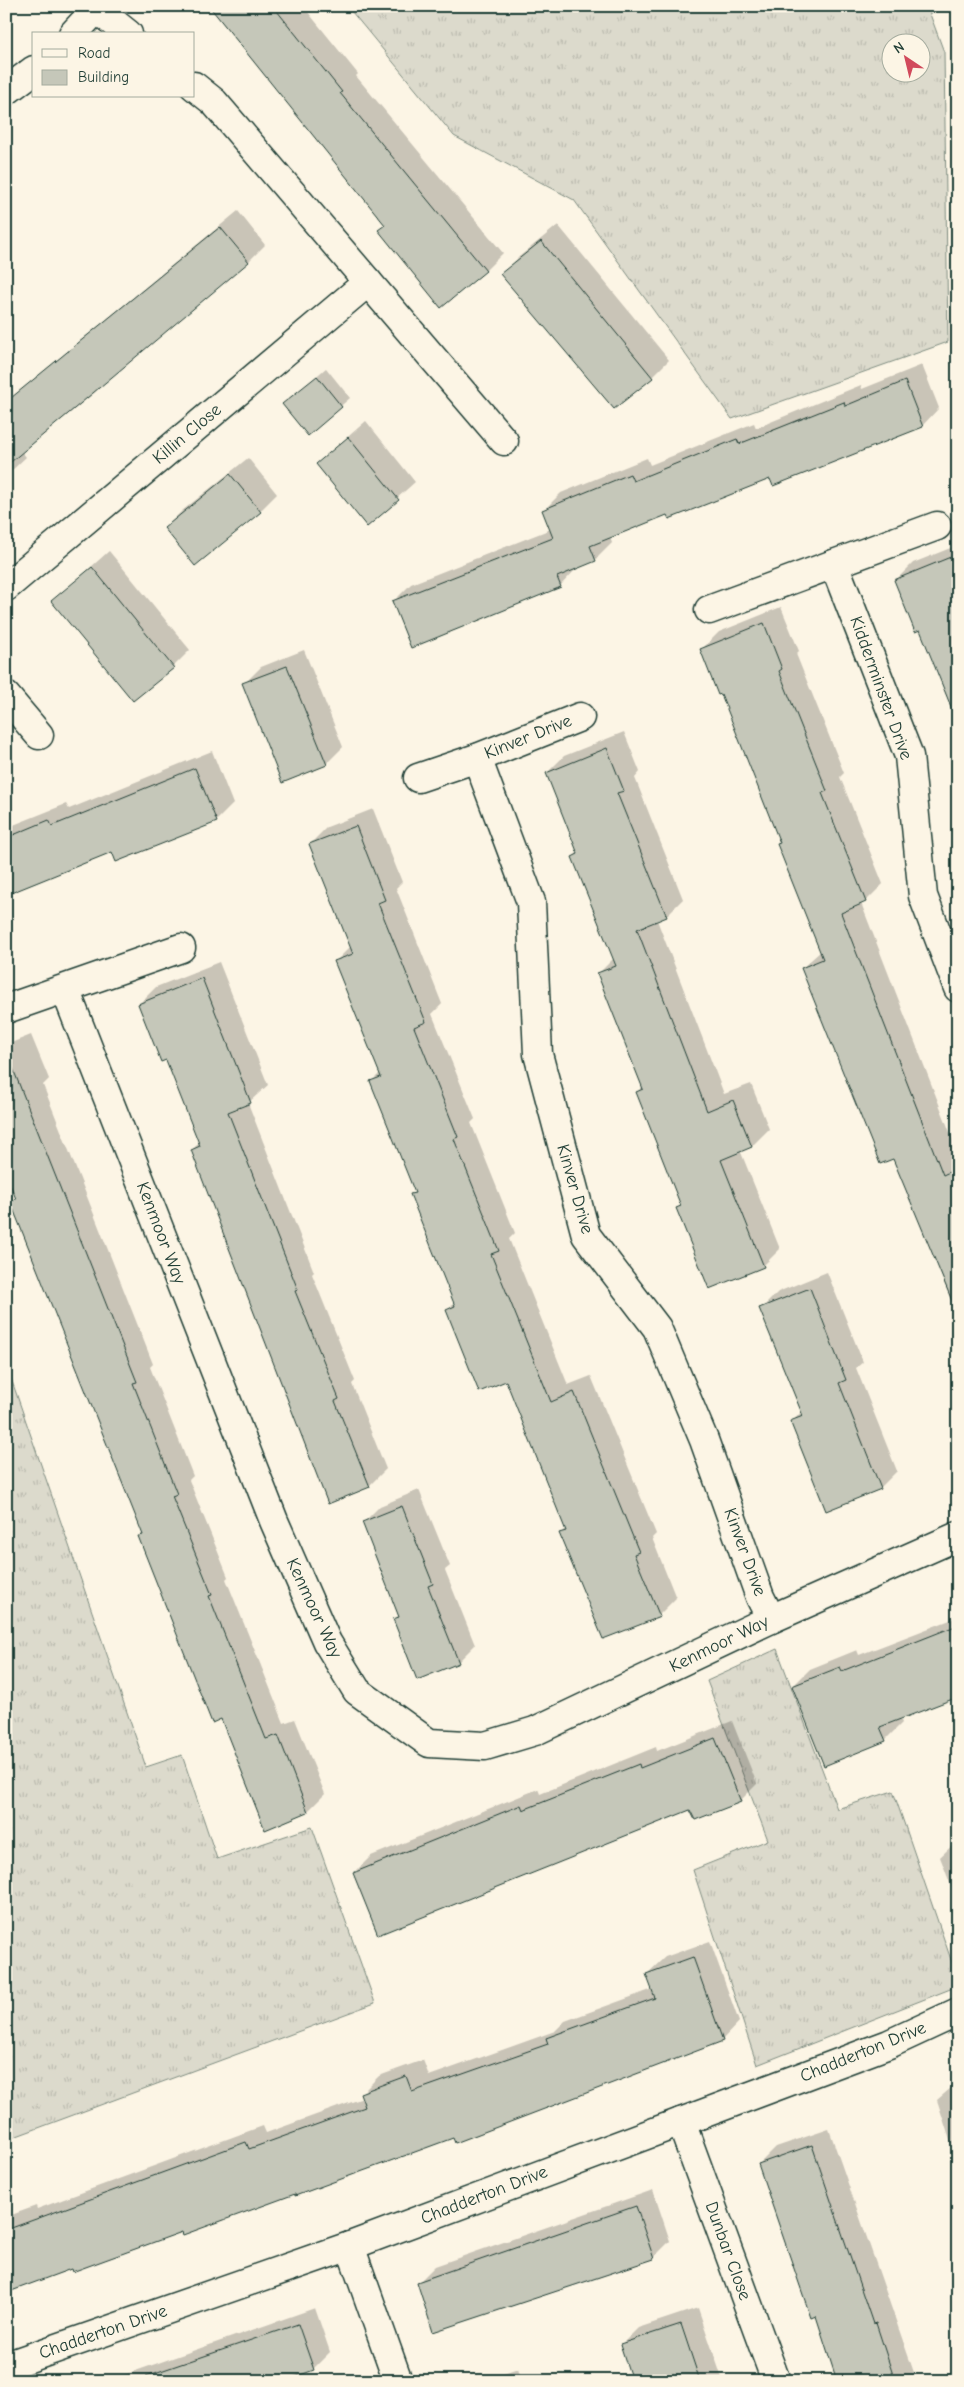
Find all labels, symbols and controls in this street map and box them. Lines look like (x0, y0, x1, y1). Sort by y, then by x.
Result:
legend (32, 32, 195, 98)
north arrow (882, 32, 932, 82)
text: N (890, 38, 907, 57)
text: Road (78, 44, 110, 62)
text: Building (78, 68, 129, 86)
street label: Killin Close (148, 399, 226, 469)
street label: Kidderminster Drive (845, 613, 917, 763)
street label: Kinver Drive (481, 710, 575, 764)
street label: Kinver Drive (552, 1142, 598, 1236)
street label: Kenmoor Way (132, 1179, 190, 1288)
street label: Kinver Drive (719, 1505, 771, 1599)
street label: Kenmoor Way (282, 1555, 347, 1662)
street label: Kenmoor Way (666, 1611, 773, 1677)
street label: Chadderton Drive (797, 2017, 929, 2087)
street label: Chadderton Drive (418, 2161, 550, 2229)
street label: Dunbar Close (700, 2199, 756, 2303)
street label: Chadderton Drive (36, 2300, 170, 2364)

